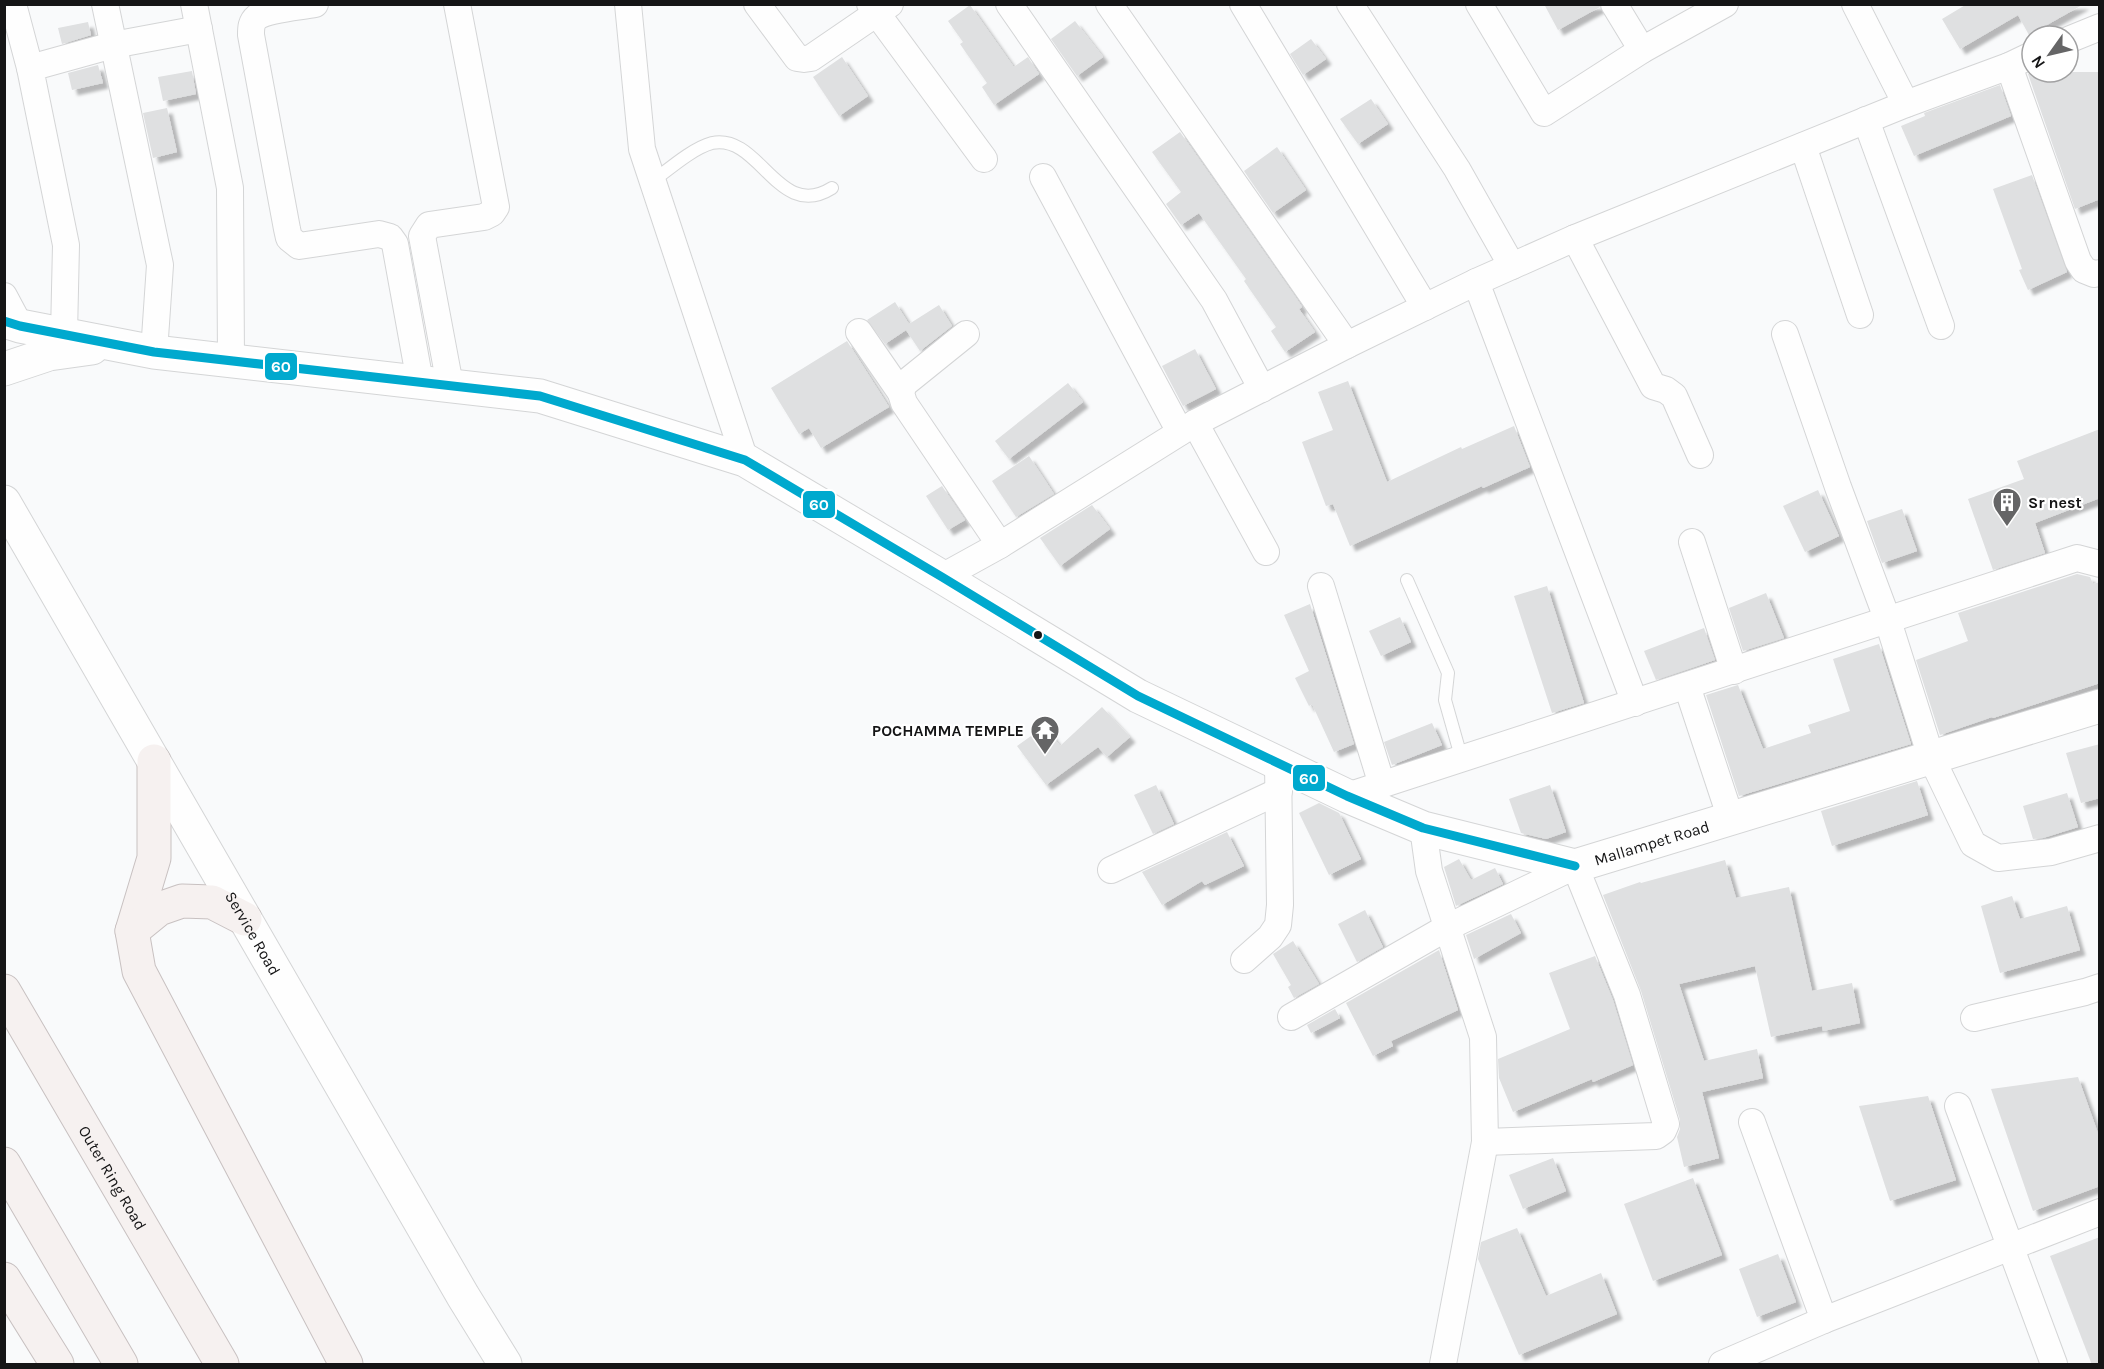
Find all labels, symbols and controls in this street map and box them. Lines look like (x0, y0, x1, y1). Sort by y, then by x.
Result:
north arrow (2020, 24, 2080, 84)
text: N (2027, 52, 2049, 72)
line badge: 60 (264, 352, 298, 381)
text: 60 (271, 357, 291, 376)
building icon: Sr nest (1991, 486, 2023, 528)
line badge: 60 (802, 490, 836, 519)
place label: Sr nest (2028, 493, 2082, 512)
text: 60 (809, 495, 829, 514)
unlabelled marker (1032, 629, 1044, 641)
temple icon: POCHAMMA TEMPLE (1029, 714, 1061, 756)
place label: POCHAMMA TEMPLE (872, 721, 1024, 740)
line badge: 60 (1292, 764, 1326, 792)
text: 60 (1299, 769, 1319, 788)
street label: Mallampet Road (1592, 817, 1712, 870)
street label: Service Road (221, 888, 284, 979)
street label: Outer Ring Road (75, 1122, 150, 1233)

